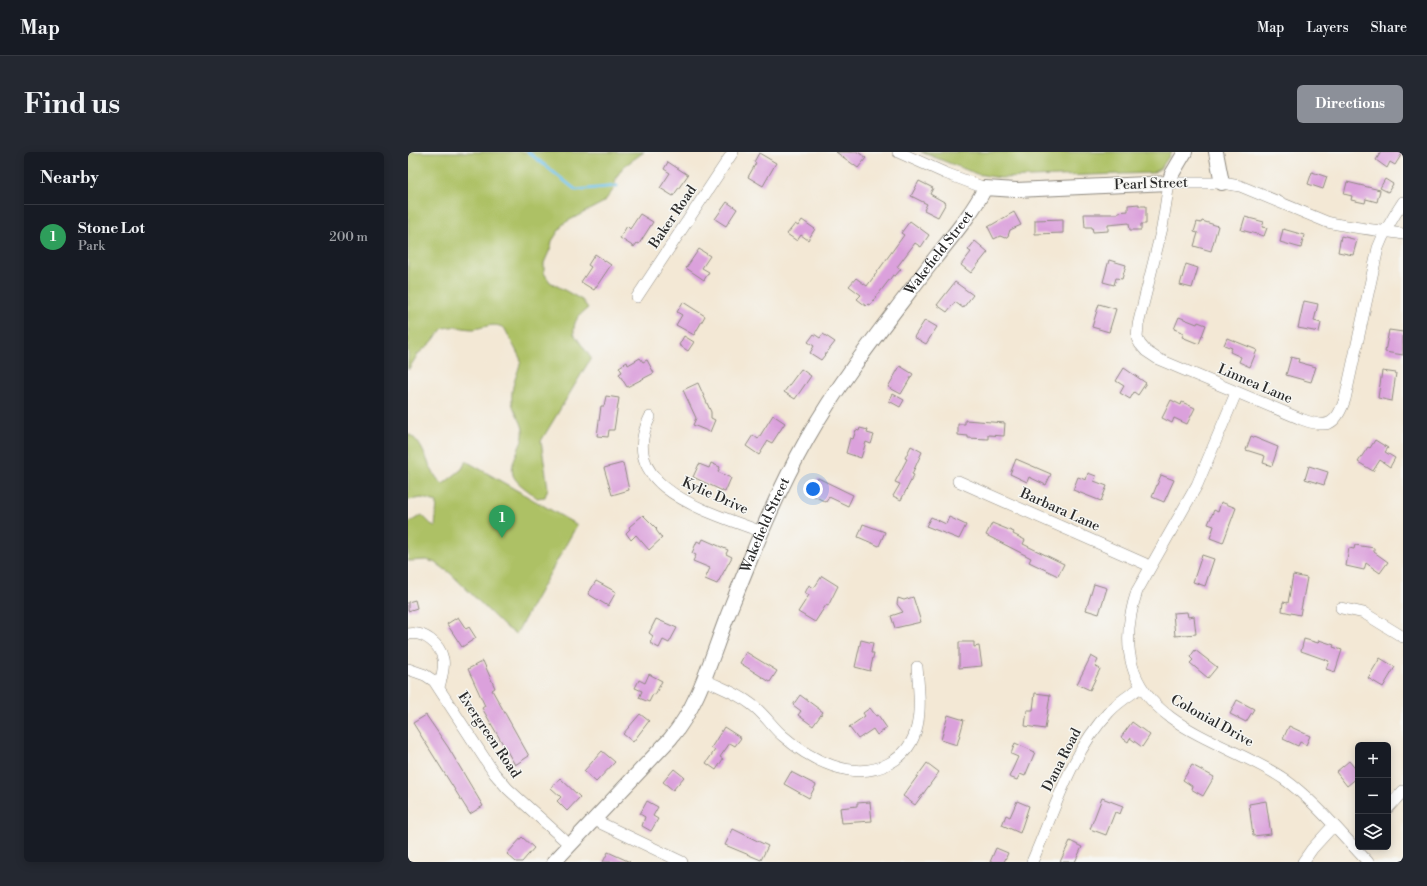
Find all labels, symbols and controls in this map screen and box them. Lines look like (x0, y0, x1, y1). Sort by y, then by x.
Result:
text: Map (20, 16, 60, 40)
text: Map (1257, 19, 1284, 37)
text: Layers (1306, 19, 1349, 37)
text: Share (1371, 19, 1407, 37)
button: Directions (1297, 85, 1403, 123)
text: Find us (24, 87, 120, 122)
text: Nearby (40, 167, 99, 189)
street label: Pearl Street (1114, 174, 1188, 194)
street label: Baker Road (645, 182, 701, 253)
street label: Wakefield Street (900, 207, 978, 300)
text: Stone Lot (78, 219, 145, 238)
text: 1 (50, 229, 56, 245)
text: 200 m (329, 229, 368, 245)
text: Park (78, 238, 105, 254)
street label: Linnea Lane (1215, 360, 1295, 408)
street label: Kylie Drive (679, 473, 751, 519)
street label: Wakefield Street (736, 475, 794, 576)
your location (803, 479, 823, 499)
street label: Barbara Lane (1016, 484, 1103, 536)
pin: 1 (489, 505, 515, 538)
street label: Evergreen Road (453, 688, 525, 782)
street label: Colonial Drive (1167, 691, 1257, 751)
street label: Dana Road (1038, 725, 1086, 795)
map controls (1355, 742, 1391, 850)
button: + (1355, 742, 1391, 778)
button: − (1355, 778, 1391, 814)
button: layers (1355, 814, 1391, 850)

